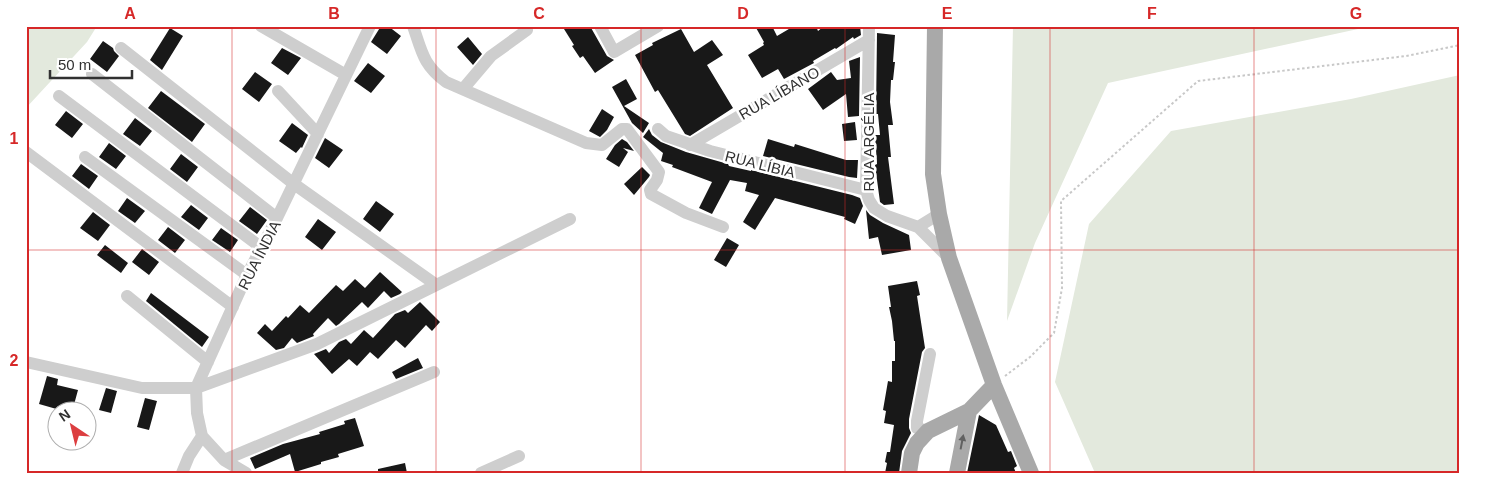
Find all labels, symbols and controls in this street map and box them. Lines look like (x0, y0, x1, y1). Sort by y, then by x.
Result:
text: A (124, 5, 136, 22)
text: B (328, 5, 340, 22)
text: C (533, 5, 545, 22)
text: D (737, 5, 749, 22)
text: E (942, 5, 953, 22)
text: F (1147, 5, 1157, 22)
text: G (1350, 5, 1362, 22)
scale bar (50, 48, 132, 80)
text: 50 m (58, 56, 91, 73)
street label: RUA LÍBANO (736, 63, 822, 123)
street label: RUA ARGÉLIA (860, 92, 877, 192)
text: 1 (10, 130, 19, 147)
street label: RUA LÍBIA (723, 147, 797, 181)
street label: RUA ÍNDIA (234, 218, 284, 292)
text: 2 (10, 352, 19, 369)
north arrow (48, 402, 98, 452)
text: N (56, 406, 73, 425)
one-way arrow (959, 433, 967, 449)

